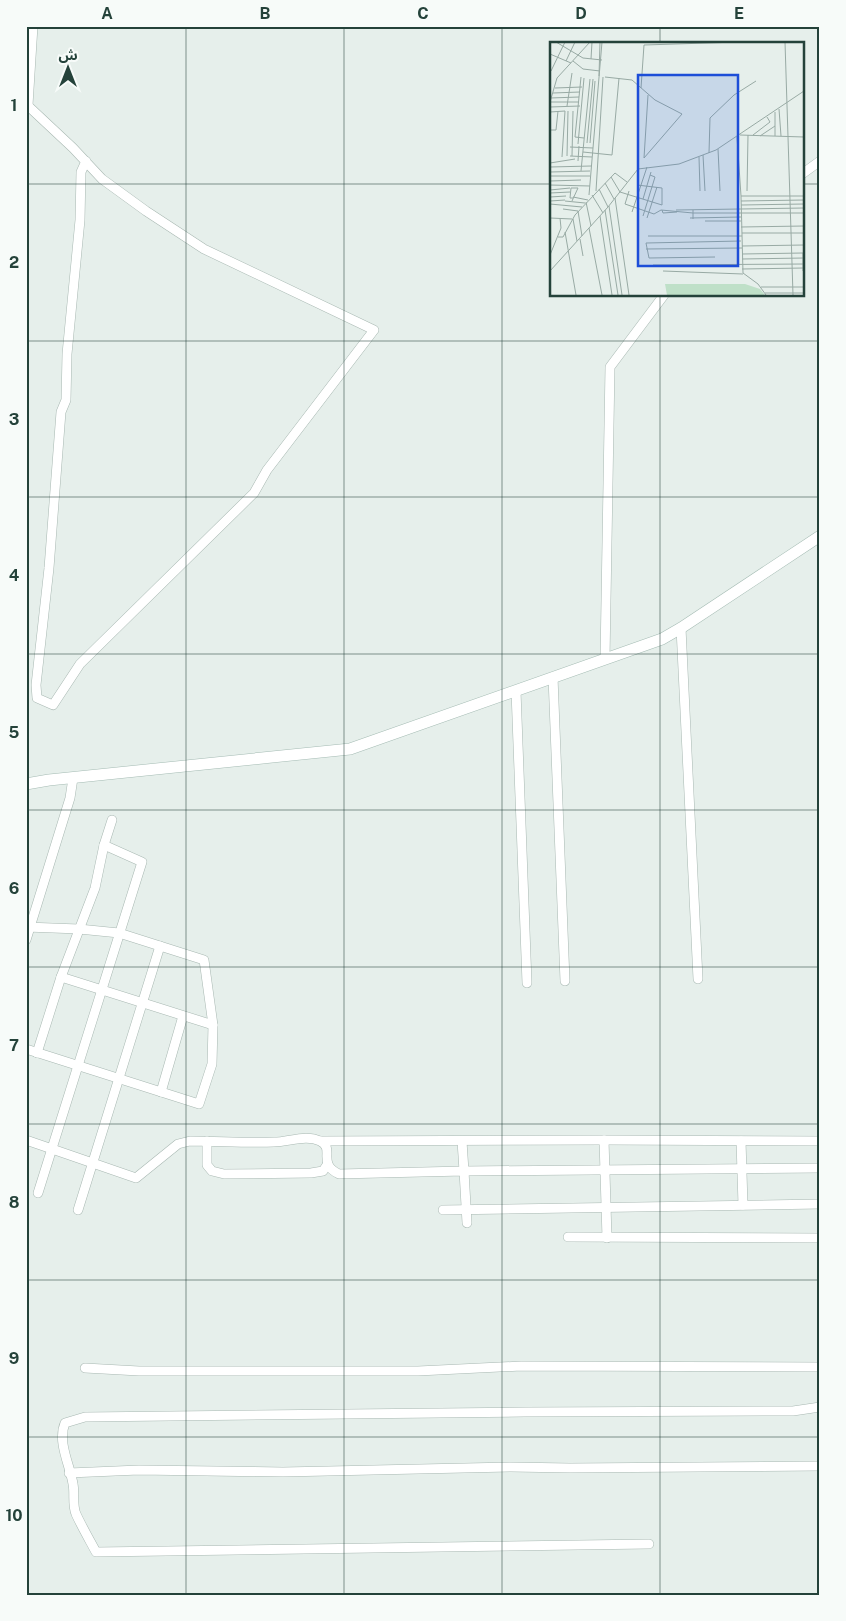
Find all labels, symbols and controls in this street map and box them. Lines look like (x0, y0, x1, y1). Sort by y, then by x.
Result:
text: A (101, 4, 113, 23)
text: B (260, 4, 271, 23)
text: C (417, 4, 429, 23)
text: D (575, 4, 587, 23)
text: E (734, 4, 744, 23)
north arrow (42, 42, 92, 92)
inset map (550, 42, 804, 296)
text: ش (58, 47, 78, 63)
text: 1 (11, 96, 17, 115)
text: 2 (9, 253, 19, 272)
text: 3 (9, 410, 19, 429)
text: 4 (9, 566, 20, 585)
text: 5 (9, 723, 20, 742)
text: 6 (9, 879, 19, 898)
text: 7 (9, 1036, 19, 1055)
text: 8 (9, 1193, 20, 1212)
text: 9 (9, 1349, 19, 1368)
text: 10 (5, 1506, 23, 1525)

